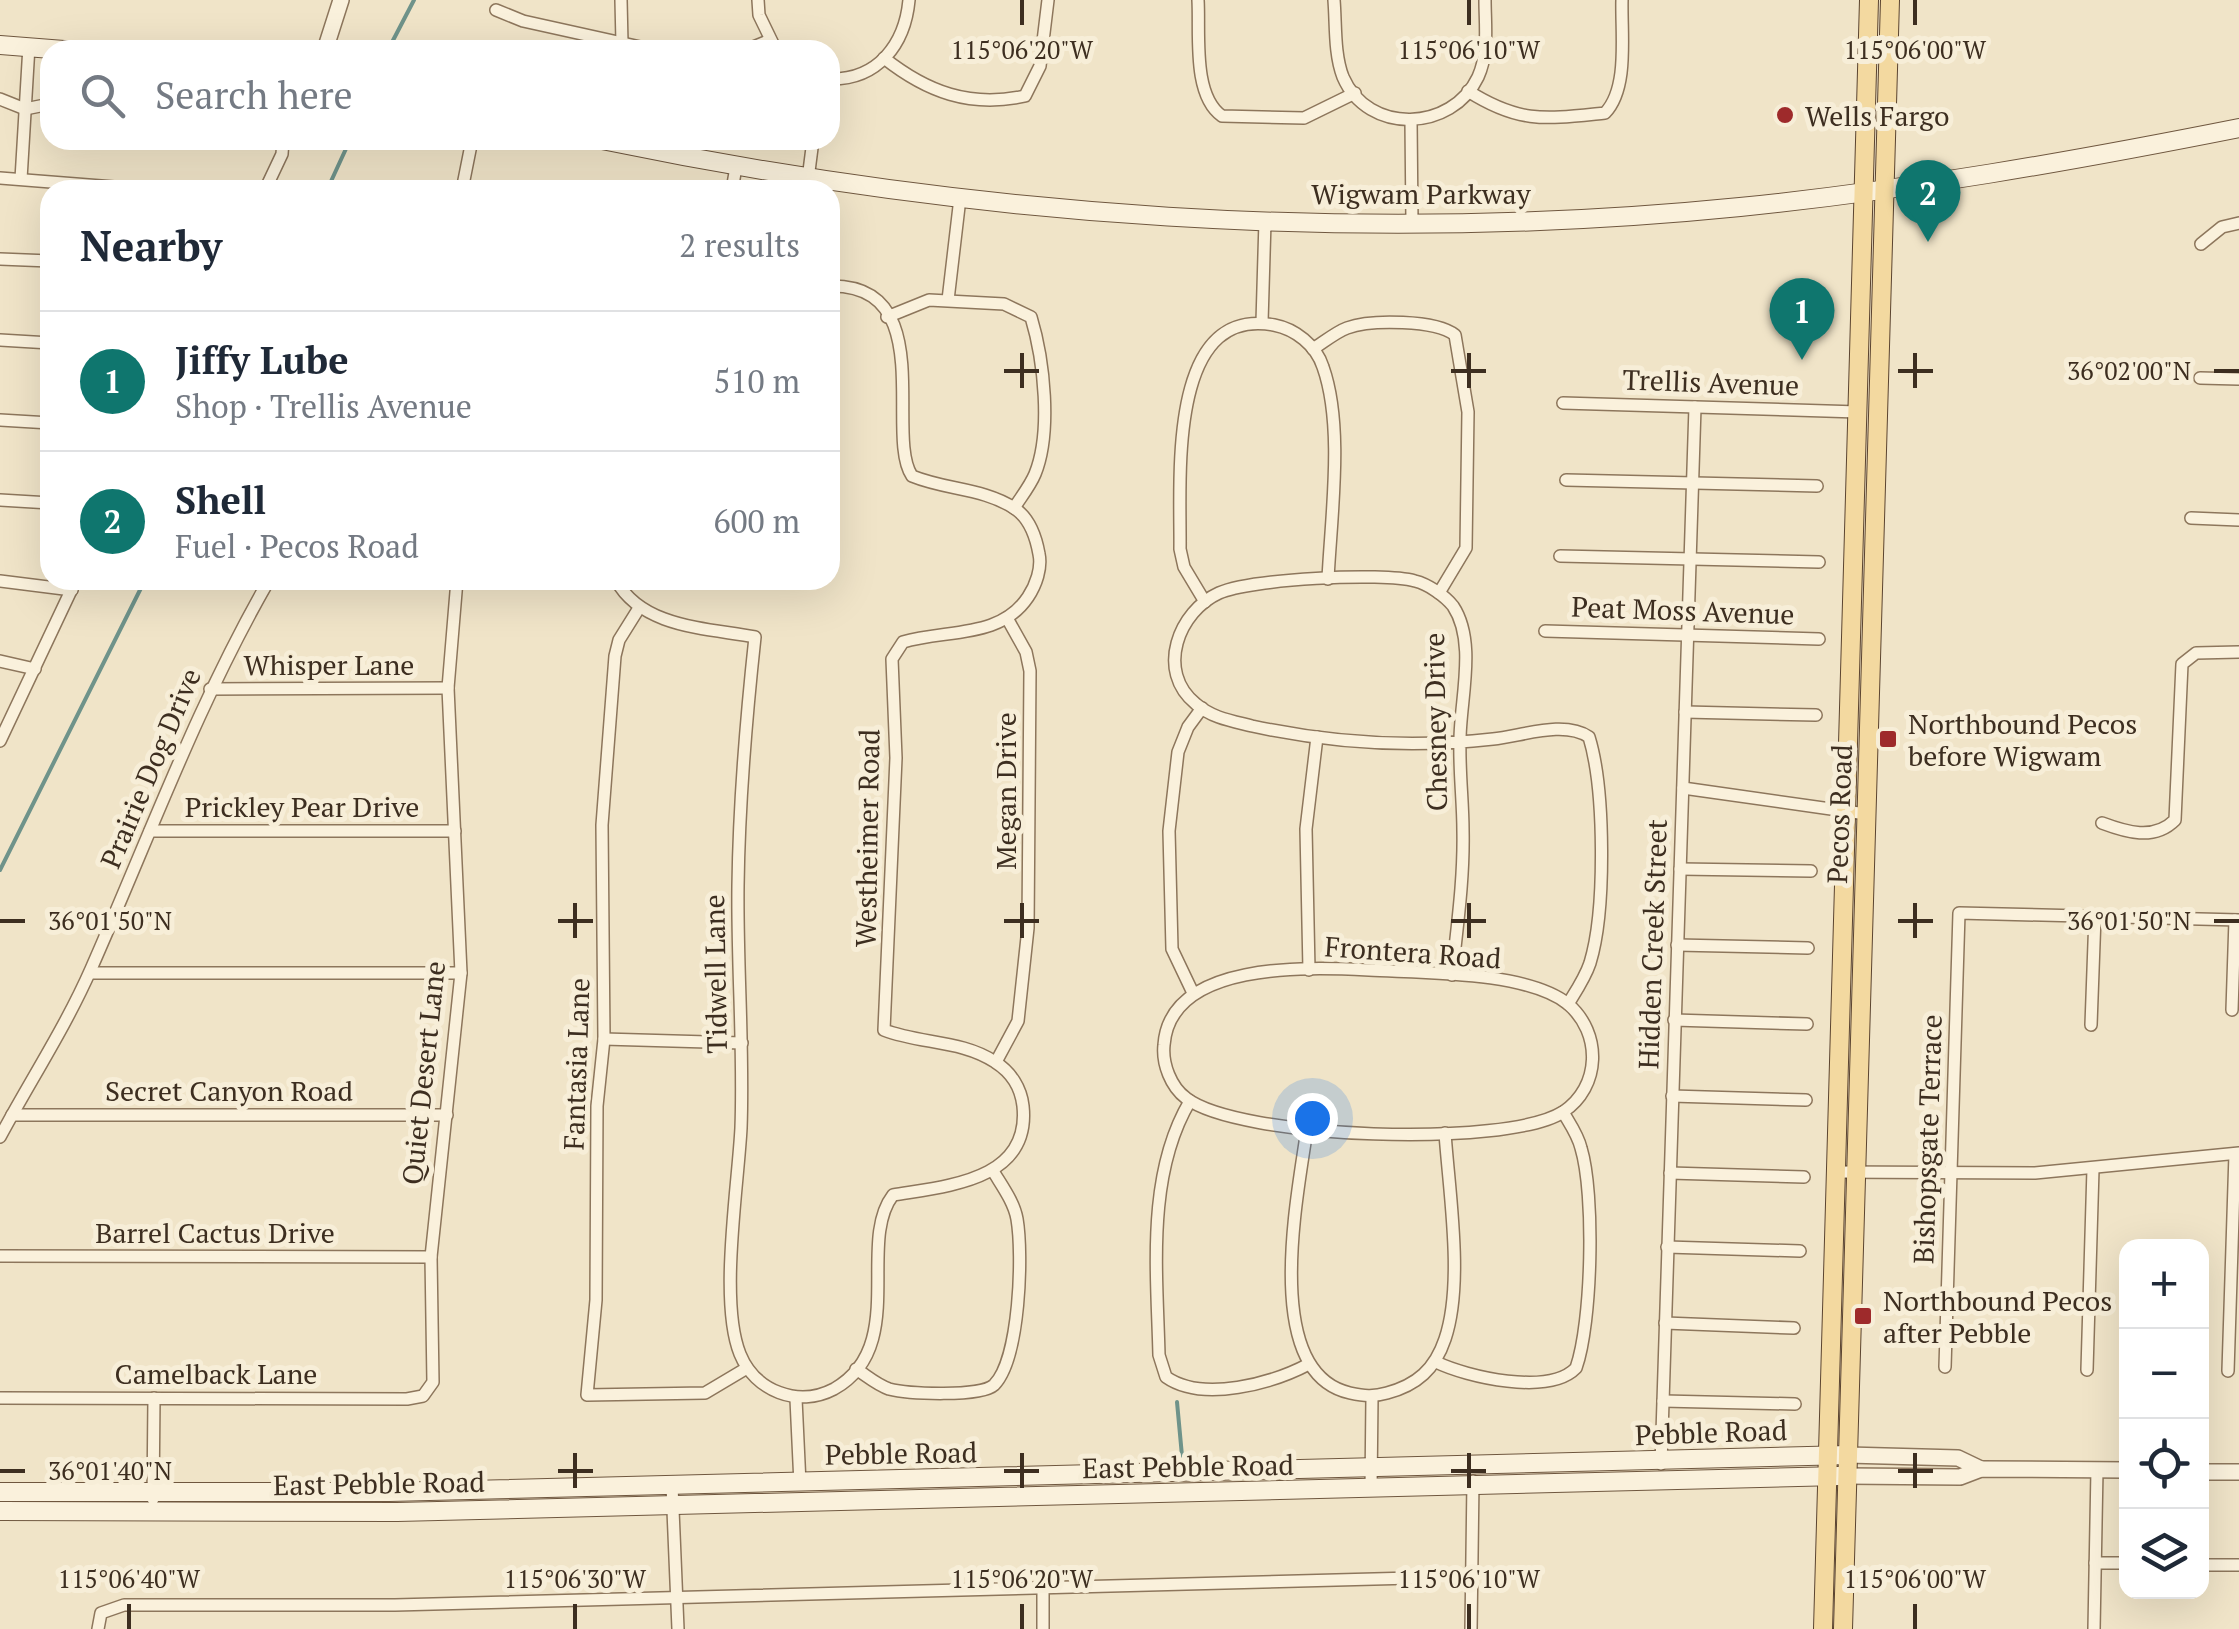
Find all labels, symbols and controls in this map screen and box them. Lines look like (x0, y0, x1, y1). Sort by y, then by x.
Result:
text: 115°06'20"W (951, 33, 1094, 66)
text: 115°06'10"W (1398, 33, 1541, 66)
text: 115°06'00"W (1844, 33, 1987, 66)
search box (40, 40, 840, 150)
icon: search (75, 68, 130, 123)
text: Search here (155, 70, 353, 120)
place label: Wells Fargo (1805, 97, 1950, 134)
marker: Wells Fargo (1774, 104, 1796, 126)
pin: 2 (1896, 160, 1960, 242)
street label: Wigwam Parkway (1311, 175, 1532, 212)
text: Nearby (80, 217, 222, 273)
text: 2 results (679, 224, 800, 266)
pin: 1 (1770, 278, 1834, 360)
text: Jiffy Lube (175, 335, 349, 385)
text: 36°02'00"N (2067, 354, 2191, 387)
text: 1 (103, 360, 122, 402)
text: 510 m (713, 360, 800, 402)
street label: Trellis Avenue (1622, 360, 1800, 404)
text: Shop · Trellis Avenue (175, 385, 472, 427)
text: Shell (175, 475, 266, 525)
text: 2 (103, 500, 122, 542)
text: 600 m (713, 500, 800, 542)
text: Fuel · Pecos Road (175, 525, 419, 567)
street label: Peat Moss Avenue (1571, 588, 1795, 632)
street label: Chesney Drive (1415, 632, 1455, 812)
street label: Whisper Lane (244, 646, 414, 683)
street label: Prairie Dog Drive (91, 662, 209, 874)
place label: Northbound Pecos before Wigwam (1908, 705, 2137, 774)
street label: Megan Drive (987, 712, 1024, 870)
marker: Northbound Pecos before Wigwam (1877, 728, 1899, 750)
street label: Westheimer Road (847, 729, 887, 947)
street label: Pecos Road (1818, 744, 1860, 884)
street label: Prickley Pear Drive (185, 788, 419, 825)
street label: Hidden Creek Street (1629, 818, 1675, 1070)
street label: Tidwell Lane (695, 894, 735, 1054)
text: 36°01'50"N (48, 904, 172, 937)
text: 36°01'50"N (2067, 904, 2191, 937)
street label: Frontera Road (1324, 927, 1502, 977)
street label: Quiet Desert Lane (393, 959, 453, 1187)
street label: Fantasia Lane (555, 977, 597, 1151)
street label: Bishopsgate Terrace (1904, 1014, 1950, 1264)
street label: Secret Canyon Road (105, 1072, 353, 1109)
your location (1287, 1093, 1338, 1144)
street label: Barrel Cactus Drive (95, 1214, 335, 1251)
map controls (2119, 1239, 2209, 1599)
button: + (2119, 1239, 2209, 1329)
place label: Northbound Pecos after Pebble (1883, 1282, 2112, 1351)
marker: Northbound Pecos after Pebble (1852, 1305, 1874, 1327)
button: − (2119, 1329, 2209, 1419)
street label: Camelback Lane (115, 1355, 317, 1392)
street label: Pebble Road (1634, 1411, 1788, 1453)
button: locate (2119, 1419, 2209, 1509)
street label: Pebble Road (825, 1433, 977, 1473)
street label: East Pebble Road (1082, 1446, 1294, 1486)
text: 36°01'40"N (48, 1454, 172, 1487)
street label: East Pebble Road (273, 1463, 485, 1503)
button: layers (2119, 1509, 2209, 1599)
text: 115°06'40"W (58, 1562, 201, 1595)
text: 115°06'30"W (504, 1562, 647, 1595)
text: 115°06'20"W (951, 1562, 1094, 1595)
text: 115°06'10"W (1398, 1562, 1541, 1595)
text: 115°06'00"W (1844, 1562, 1987, 1595)

